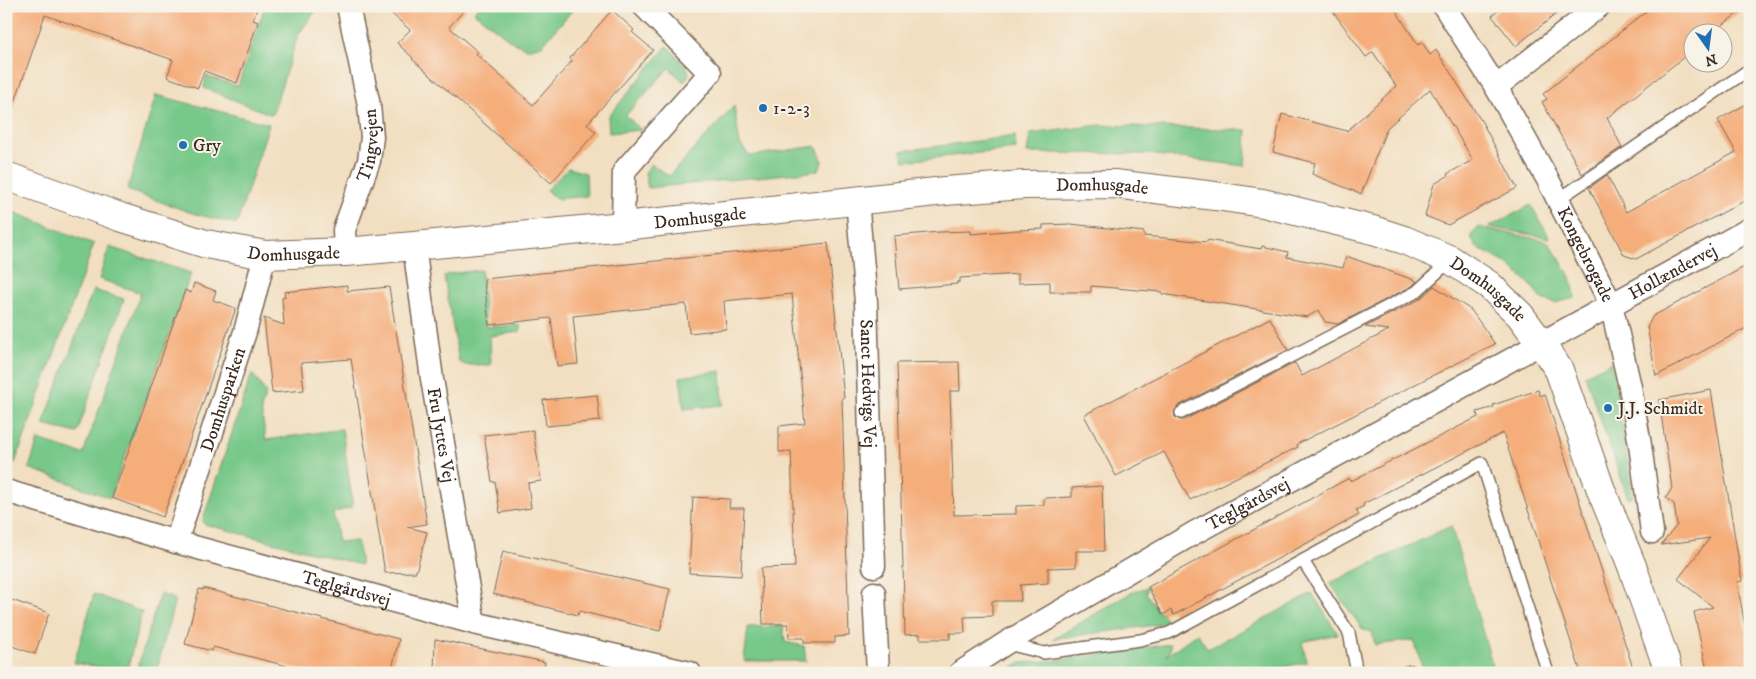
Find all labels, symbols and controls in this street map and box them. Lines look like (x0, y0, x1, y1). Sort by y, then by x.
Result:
north arrow (1684, 22, 1734, 72)
text: N (1703, 50, 1719, 70)
place label: 1-2-3 (773, 98, 810, 120)
marker: 1-2-3 (757, 102, 769, 114)
street label: Tingvejen (352, 107, 384, 185)
place label: Gry (193, 135, 221, 157)
marker: Gry (177, 139, 189, 151)
street label: Domhusgade (1056, 174, 1150, 200)
street label: Domhusgade (653, 203, 747, 235)
street label: Kongebrogade (1552, 203, 1618, 306)
street label: Hollændervej (1625, 239, 1721, 305)
street label: Domhusgade (245, 242, 340, 267)
street label: Domhusgade (1445, 252, 1531, 326)
street label: Sanct Hedvigs Vej (855, 319, 880, 448)
street label: Domhusparken (196, 344, 251, 455)
street label: Fru Jyttes Vej (422, 386, 460, 484)
place label: J.J. Schmidt (1616, 398, 1703, 420)
marker: J.J. Schmidt (1602, 402, 1614, 414)
street label: Teglgårdsvej (1203, 473, 1294, 536)
street label: Teglgårdsvej (299, 567, 393, 612)

